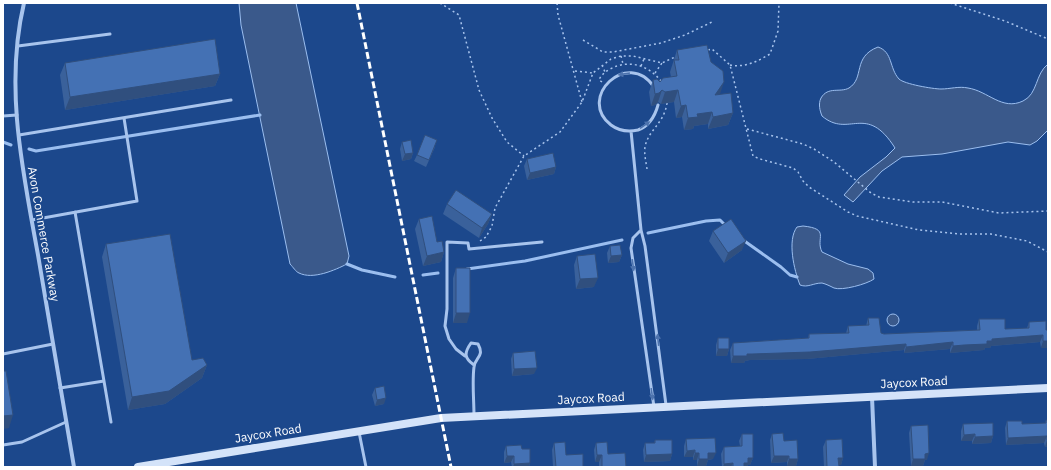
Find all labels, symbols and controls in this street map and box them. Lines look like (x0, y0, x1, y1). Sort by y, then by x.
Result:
one-way arrow (618, 71, 631, 77)
one-way arrow (640, 121, 650, 129)
street label: Avon Commerce Parkway (25, 165, 63, 303)
one-way arrow (630, 259, 636, 271)
one-way arrow (655, 334, 661, 346)
street label: Jaycox Road (880, 373, 948, 391)
one-way arrow (649, 388, 655, 400)
street label: Jaycox Road (557, 389, 625, 407)
street label: Jaycox Road (234, 420, 302, 446)

